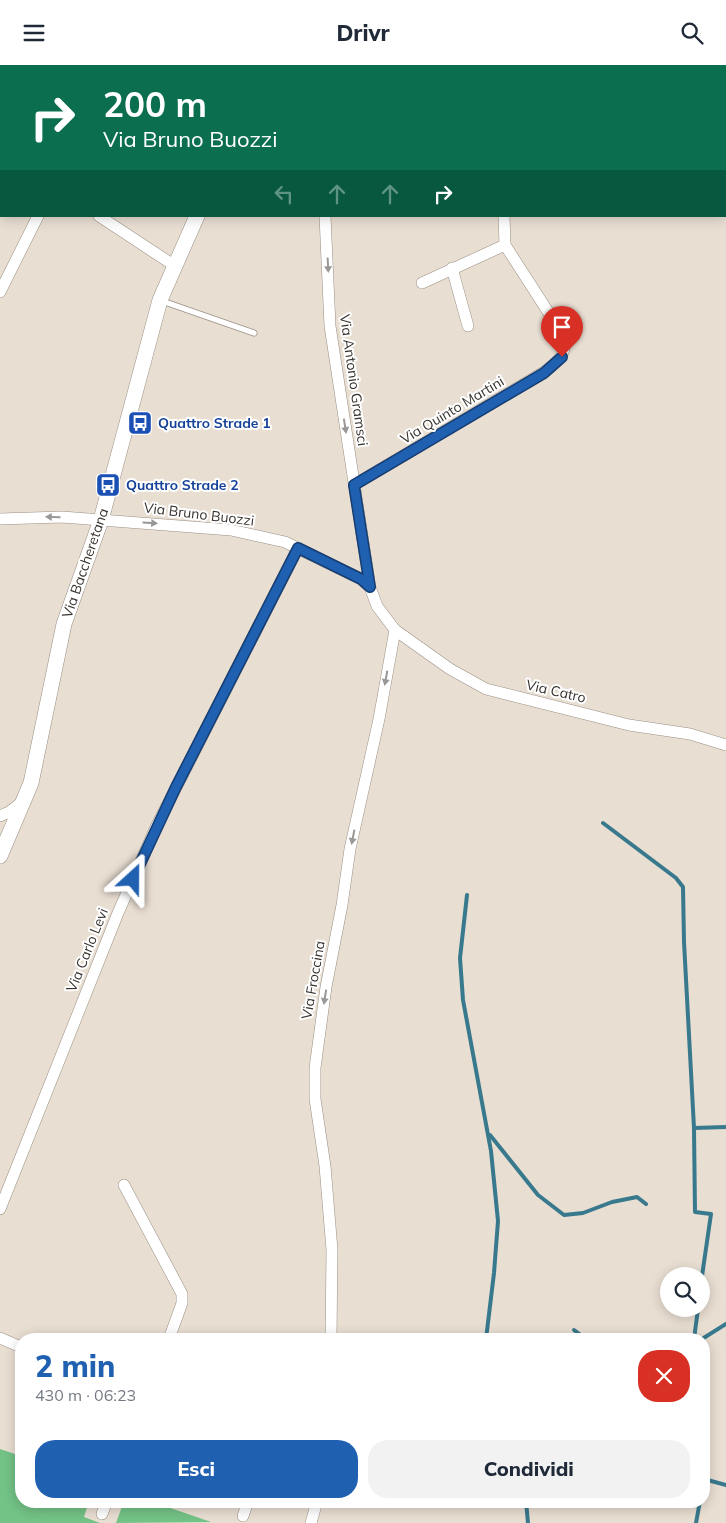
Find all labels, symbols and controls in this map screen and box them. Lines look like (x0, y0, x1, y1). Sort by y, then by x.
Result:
icon: menu (20, 19, 48, 47)
text: Drivr (336, 19, 390, 47)
icon: search (678, 19, 706, 47)
text: 200 m (103, 82, 207, 126)
icon: right (20, 85, 85, 150)
text: Via Bruno Buozzi (103, 125, 278, 153)
icon: left (270, 180, 298, 208)
icon: ahead (323, 180, 351, 208)
icon: ahead (376, 180, 404, 208)
icon: right (429, 180, 457, 208)
one-way arrow (324, 257, 332, 273)
pin (541, 306, 583, 357)
street label: Via Antonio Gramsci (336, 313, 372, 447)
icon: arrive (548, 313, 576, 341)
street label: Via Quinto Martini (397, 372, 507, 448)
bus stop icon: Quattro Strade 1 (127, 410, 153, 436)
place label: Quattro Strade 1 (158, 414, 271, 432)
one-way arrow (342, 419, 350, 435)
bus stop icon: Quattro Strade 2 (95, 472, 121, 498)
place label: Quattro Strade 2 (126, 476, 239, 494)
street label: Via Bruno Buozzi (143, 498, 255, 530)
street label: Via Baccheretana (58, 506, 112, 620)
one-way arrow (45, 513, 61, 521)
one-way arrow (142, 519, 158, 527)
one-way arrow (382, 670, 390, 686)
street label: Via Catro (524, 675, 588, 707)
one-way arrow (348, 829, 356, 845)
position arrow (106, 852, 158, 904)
street label: Via Carlo Levi (62, 905, 112, 995)
street label: Via Froccina (297, 939, 329, 1021)
one-way arrow (320, 989, 328, 1005)
map controls (660, 1267, 710, 1317)
button: search (660, 1267, 710, 1317)
text: 2 min (35, 1347, 115, 1385)
button: close (638, 1350, 690, 1402)
text: 430 m · 06:23 (35, 1385, 136, 1405)
button: Esci (35, 1440, 358, 1498)
button: Condividi (368, 1440, 690, 1498)

